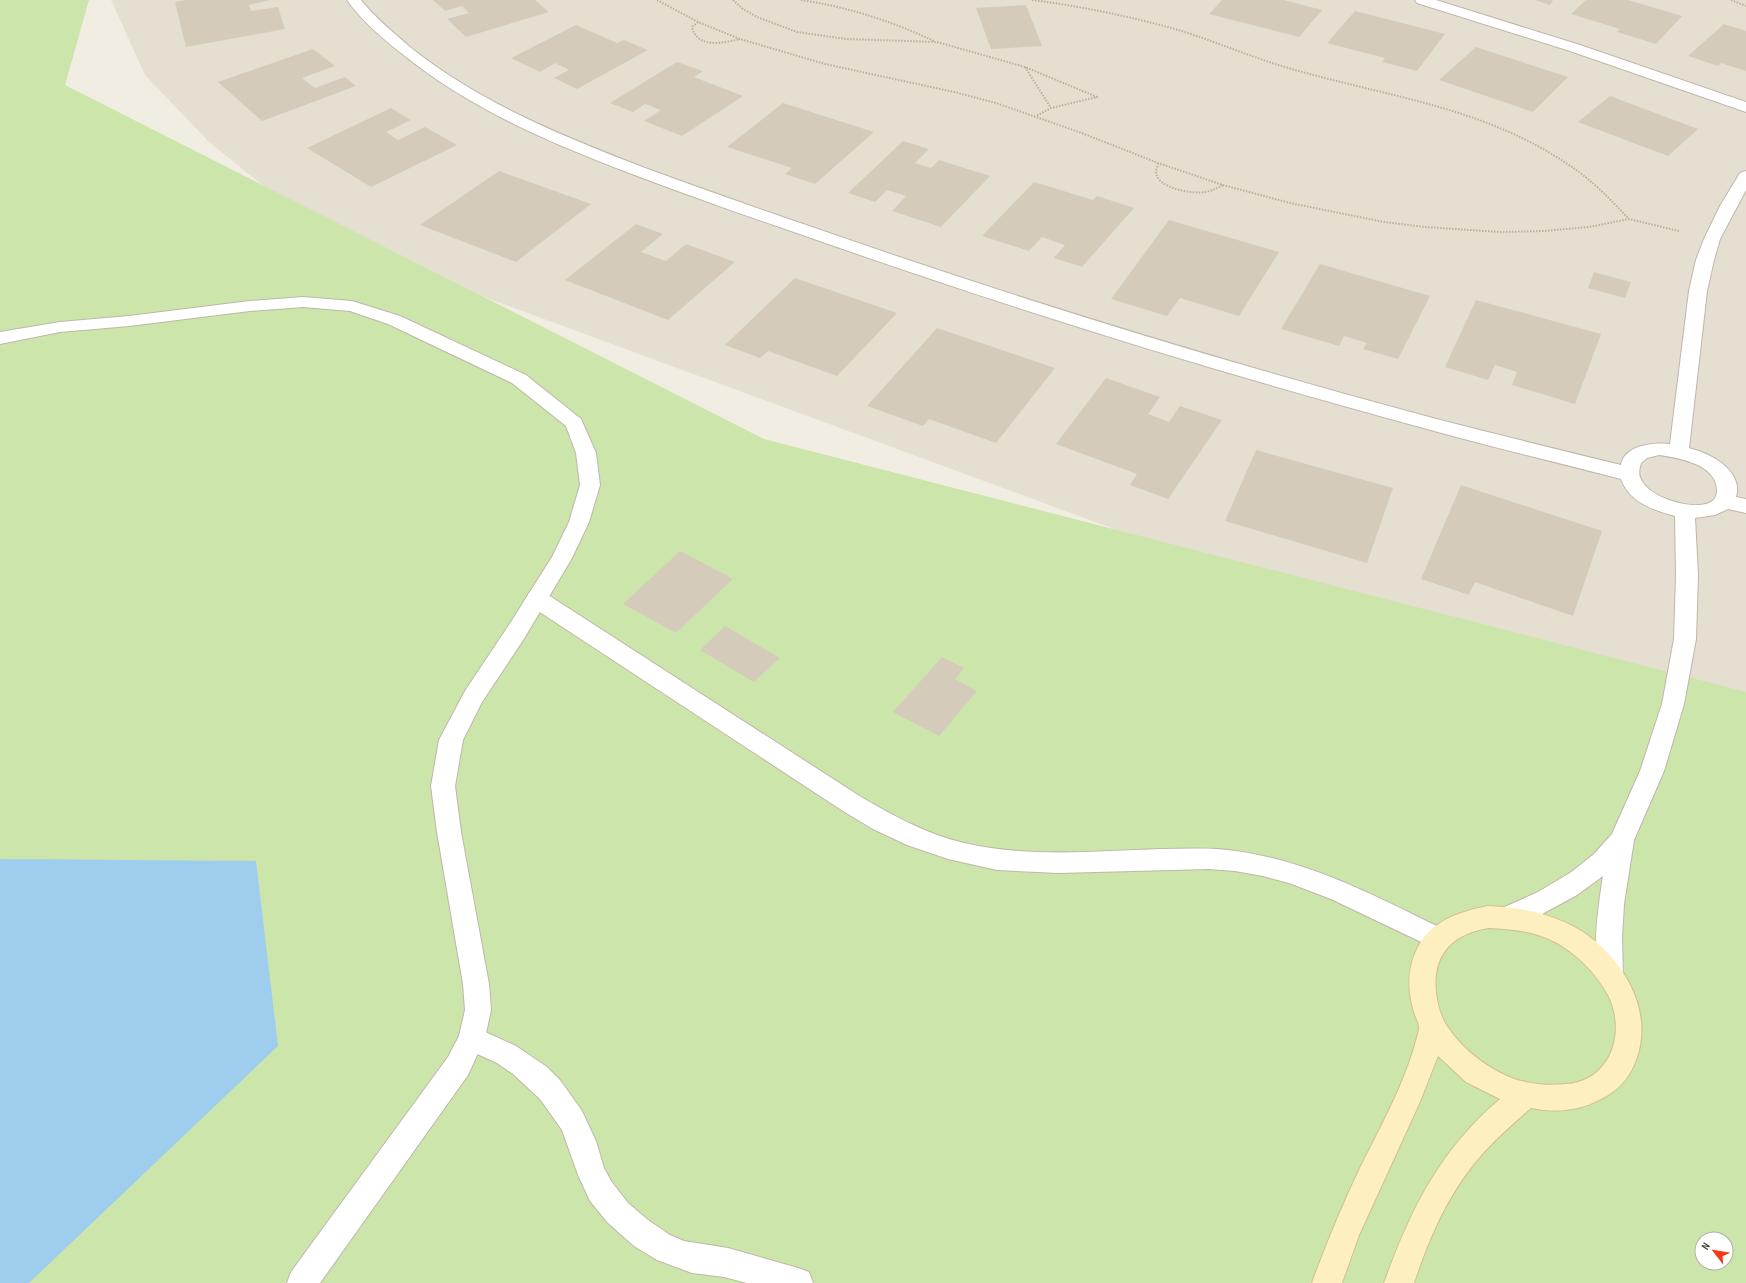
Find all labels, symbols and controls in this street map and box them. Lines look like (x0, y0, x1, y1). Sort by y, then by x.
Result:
north arrow (1694, 1231, 1734, 1271)
text: N (1699, 1240, 1713, 1252)

